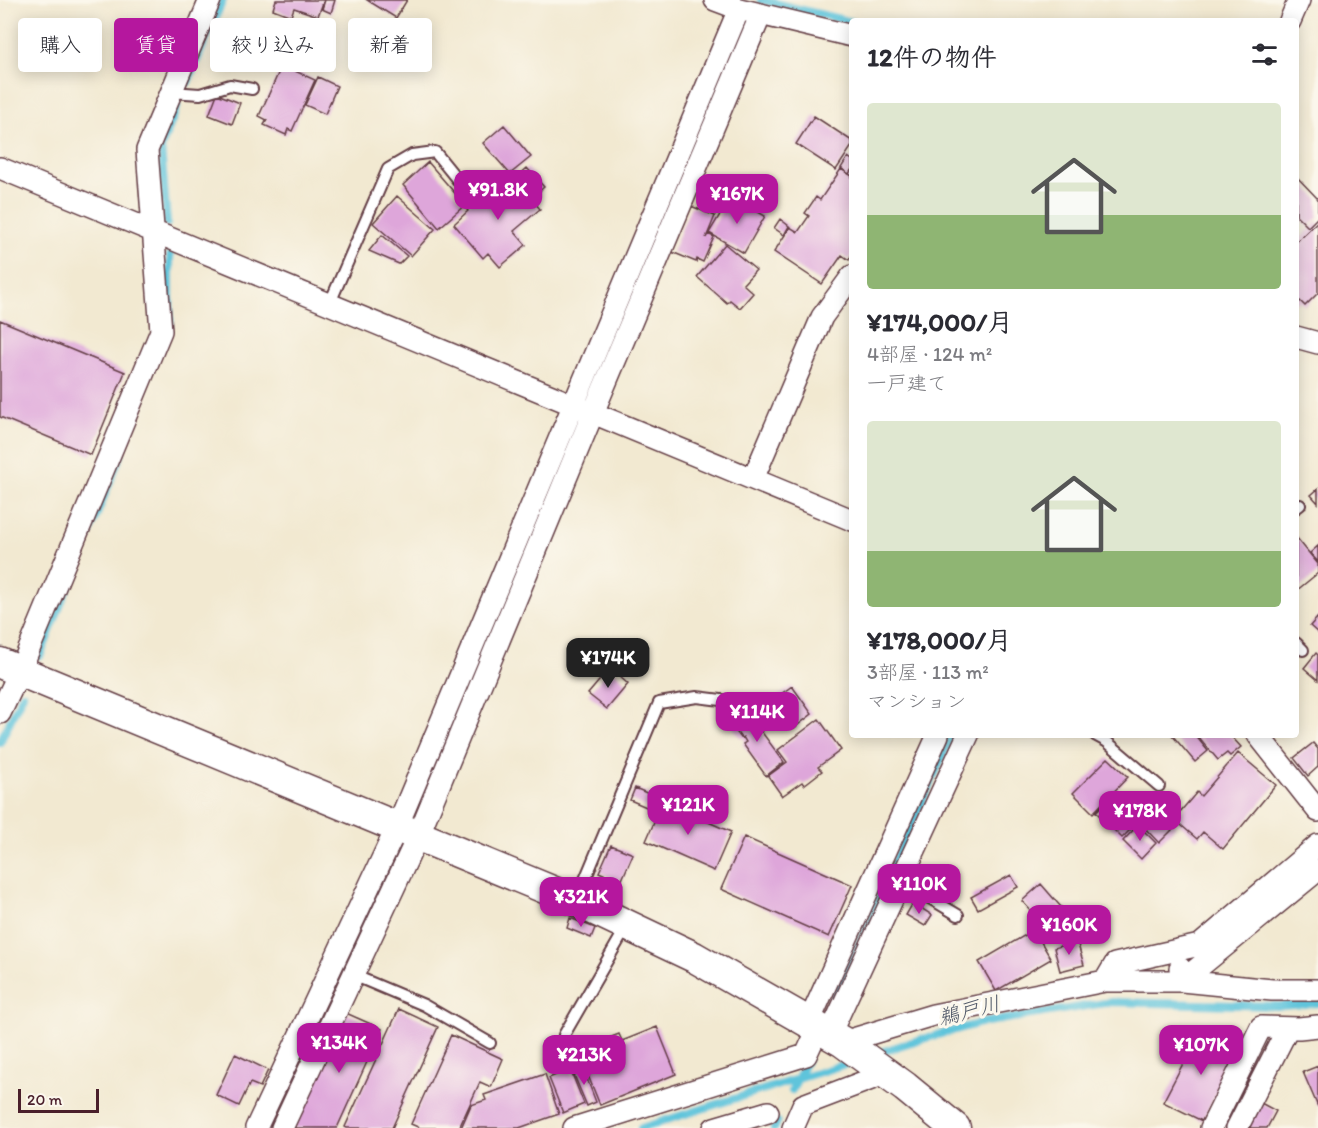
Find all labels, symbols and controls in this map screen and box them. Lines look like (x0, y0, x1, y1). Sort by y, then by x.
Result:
chip: 購入 (18, 18, 102, 72)
chip: 賃貸 (114, 18, 198, 72)
chip: 絞り込み (210, 18, 336, 72)
chip: 新着 (348, 18, 432, 72)
icon: filters (1248, 38, 1281, 71)
text: 12件の物件 (867, 41, 997, 73)
icon: home (1020, 142, 1128, 250)
pin: ¥91.8K (449, 170, 547, 221)
pin: ¥167K (695, 174, 779, 225)
text: ¥91.8K (468, 177, 528, 201)
text: ¥167K (710, 181, 764, 205)
text: ¥174,000/月 (867, 306, 1013, 338)
text: 4部屋 · 124 m² (867, 342, 992, 366)
text: 一戸建て (867, 371, 947, 395)
icon: home (1020, 460, 1128, 568)
text: ¥178,000/月 (867, 624, 1012, 656)
pin: ¥174K (566, 638, 650, 689)
text: ¥174K (580, 645, 636, 669)
text: 3部屋 · 113 m² (867, 660, 989, 684)
text: マンション (867, 689, 966, 713)
pin: ¥114K (715, 692, 799, 743)
text: ¥114K (730, 699, 784, 723)
pin: ¥121K (646, 785, 730, 836)
pin: ¥178K (1098, 791, 1182, 842)
text: ¥121K (661, 792, 715, 816)
text: ¥178K (1113, 798, 1167, 822)
pin: ¥110K (877, 864, 961, 915)
text: ¥110K (892, 871, 946, 895)
pin: ¥321K (539, 877, 623, 928)
text: ¥321K (554, 884, 608, 908)
pin: ¥160K (1027, 905, 1111, 956)
text: ¥160K (1041, 912, 1097, 936)
water label: 鵜戸川 (935, 990, 1003, 1030)
pin: ¥134K (297, 1023, 381, 1074)
pin: ¥107K (1159, 1025, 1243, 1076)
text: ¥134K (311, 1030, 367, 1054)
text: ¥107K (1173, 1032, 1229, 1056)
pin: ¥213K (542, 1035, 626, 1086)
text: ¥213K (557, 1042, 611, 1066)
scale bar (18, 1086, 99, 1114)
text: 20 m (27, 1090, 62, 1109)

